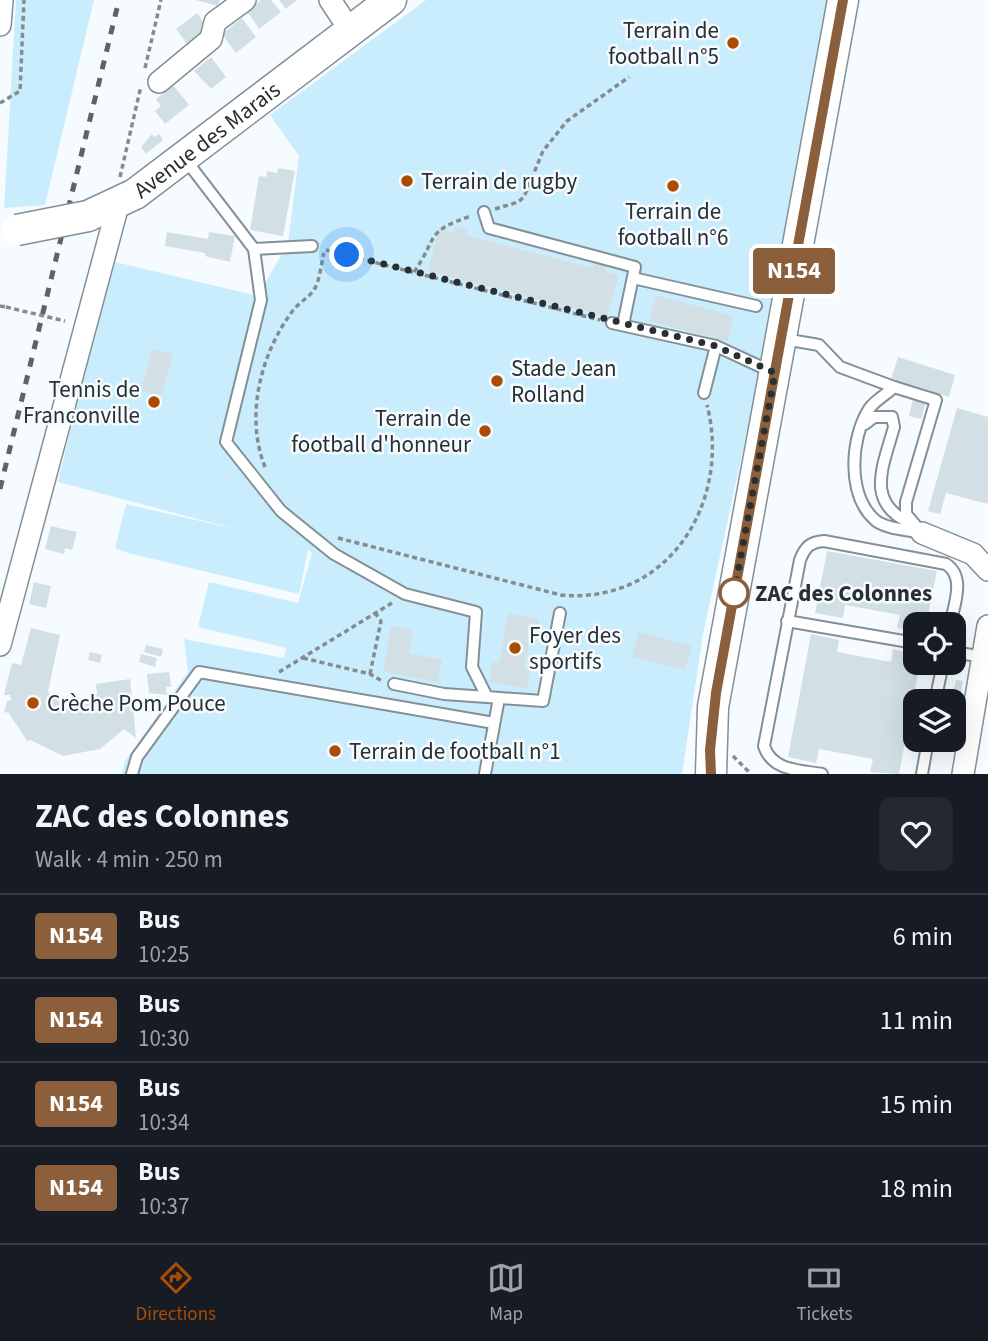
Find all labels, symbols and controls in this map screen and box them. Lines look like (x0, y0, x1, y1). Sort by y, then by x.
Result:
place label: Terrain de football n°5 (608, 14, 719, 73)
marker: Terrain de football n°5 (725, 35, 741, 51)
street label: Avenue des Marais (127, 73, 287, 206)
place label: Terrain de rugby (421, 165, 578, 198)
marker: Terrain de rugby (399, 173, 415, 189)
marker: Terrain de football n°6 (665, 178, 681, 194)
place label: Terrain de football n°6 (618, 195, 728, 254)
your location (329, 237, 364, 272)
line badge: N154 (745, 248, 843, 294)
text: N154 (767, 253, 821, 288)
place label: Stade Jean Rolland (511, 352, 617, 411)
place label: Tennis de Franconville (23, 373, 140, 432)
marker: Stade Jean Rolland (489, 373, 505, 389)
marker: Tennis de Franconville (146, 394, 162, 410)
place label: Terrain de football d'honneur (291, 402, 472, 461)
marker: Terrain de football d'honneur (477, 423, 493, 439)
place label: ZAC des Colonnes (755, 577, 932, 610)
marker: ZAC des Colonnes (719, 578, 749, 608)
map controls (903, 612, 966, 752)
button: locate (903, 612, 966, 675)
place label: Foyer des sportifs (529, 619, 621, 678)
marker: Foyer des sportifs (507, 640, 523, 656)
place label: Crèche Pom Pouce (47, 687, 226, 720)
button: layers (903, 689, 966, 752)
marker: Crèche Pom Pouce (25, 695, 41, 711)
place label: Terrain de football n°1 (349, 735, 561, 768)
marker: Terrain de football n°1 (327, 743, 343, 759)
text: ZAC des Colonnes (35, 793, 289, 840)
button: heart (879, 797, 953, 871)
text: Walk · 4 min · 250 m (35, 843, 223, 876)
text: Bus (138, 901, 180, 938)
text: N154 (49, 918, 103, 953)
text: 6 min (893, 918, 953, 955)
text: 10:25 (138, 938, 189, 971)
text: Bus (138, 985, 180, 1022)
text: N154 (49, 1002, 103, 1037)
text: 11 min (880, 1002, 953, 1039)
text: 10:30 (138, 1022, 189, 1055)
text: Bus (138, 1069, 180, 1106)
text: N154 (49, 1086, 103, 1121)
text: 15 min (880, 1086, 953, 1123)
text: 10:34 (138, 1106, 189, 1139)
text: Bus (138, 1153, 180, 1190)
text: N154 (49, 1170, 103, 1205)
text: 18 min (880, 1170, 953, 1207)
text: 10:37 (138, 1190, 189, 1223)
tab: Directions (136, 1259, 216, 1328)
tab: Map (487, 1259, 525, 1328)
tab: Tickets (796, 1259, 852, 1328)

